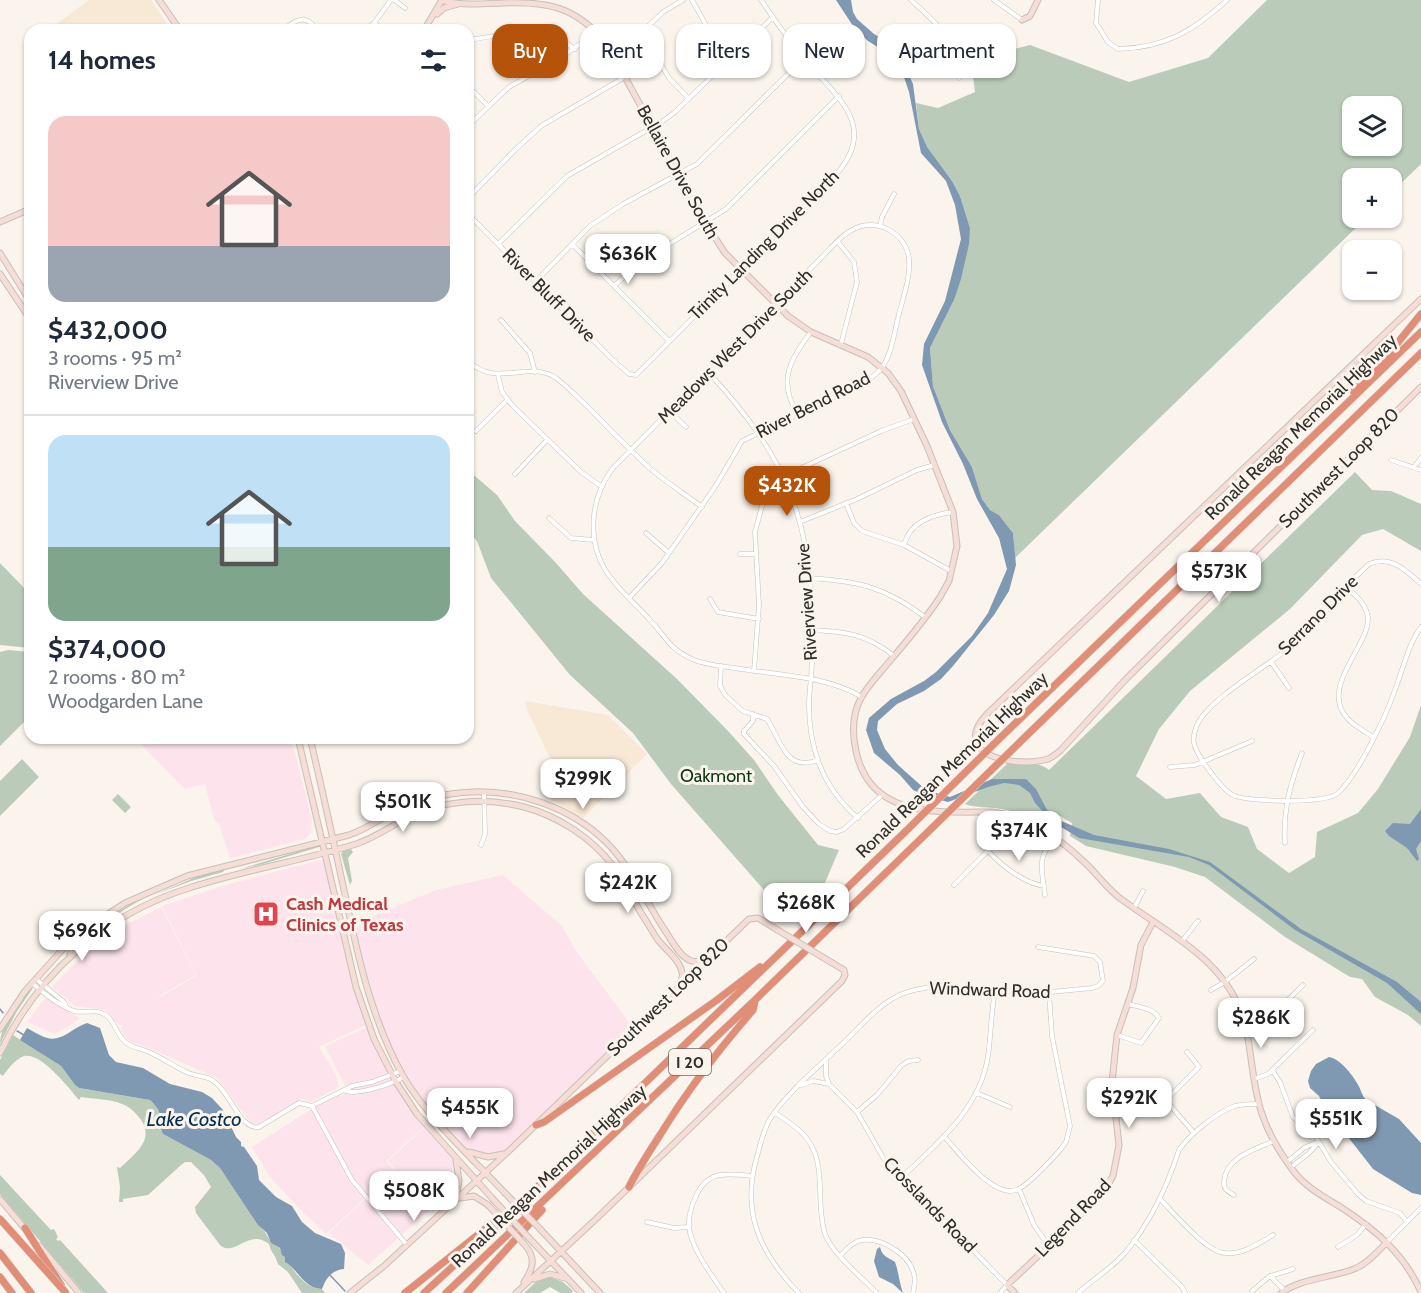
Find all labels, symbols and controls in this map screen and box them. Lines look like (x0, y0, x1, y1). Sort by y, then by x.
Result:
chip: Buy (492, 24, 568, 78)
chip: Rent (580, 24, 664, 78)
chip: Filters (676, 24, 771, 78)
chip: New (783, 24, 865, 78)
chip: Apartment (877, 24, 1016, 78)
text: 14 homes (48, 44, 156, 76)
icon: filters (417, 44, 450, 77)
map controls (1342, 96, 1402, 300)
button: layers (1342, 96, 1402, 156)
street label: Bellaire Drive South (632, 101, 724, 243)
icon: home (195, 155, 303, 263)
street label: Trinity Landing Drive North (684, 165, 844, 325)
button: + (1342, 168, 1402, 228)
pin: $636K (586, 234, 670, 285)
button: − (1342, 240, 1402, 300)
text: $636K (599, 241, 657, 265)
street label: River Bluff Drive (498, 244, 600, 346)
street label: Meadows West Drive South (653, 264, 817, 428)
text: $432,000 (48, 314, 168, 346)
street label: Ronald Reagan Memorial Highway (1200, 329, 1402, 525)
text: 3 rooms · 95 m² (48, 346, 182, 370)
street label: River Bend Road (752, 367, 874, 443)
text: Riverview Drive (48, 370, 179, 394)
street label: Southwest Loop 820 (1274, 403, 1404, 533)
pin: $432K (745, 466, 829, 517)
text: $432K (758, 473, 816, 497)
icon: home (195, 474, 303, 582)
street label: Riverview Drive (792, 543, 822, 661)
pin: $573K (1177, 552, 1261, 603)
text: $573K (1191, 559, 1247, 583)
street label: Serrano Drive (1273, 570, 1363, 660)
text: $374,000 (48, 633, 167, 665)
text: 2 rooms · 80 m² (48, 665, 185, 689)
street label: Ronald Reagan Memorial Highway (851, 667, 1053, 863)
text: Woodgarden Lane (48, 689, 203, 713)
pin: $299K (541, 759, 625, 810)
park label: Oakmont (680, 765, 752, 787)
text: $299K (554, 766, 612, 790)
pin: $501K (361, 782, 445, 833)
text: $501K (375, 789, 431, 813)
pin: $374K (977, 811, 1061, 862)
text: $374K (991, 818, 1047, 842)
pin: $242K (586, 863, 670, 914)
text: $242K (599, 870, 657, 894)
pin: $268K (764, 883, 848, 934)
text: $268K (777, 890, 835, 914)
place label: Cash Medical Clinics of Texas (286, 893, 404, 936)
hospital icon: Cash Medical Clinics of Texas (251, 899, 281, 929)
pin: $696K (40, 911, 124, 962)
text: $696K (53, 918, 111, 942)
street label: Southwest Loop 820 (602, 933, 734, 1061)
street label: Windward Road (929, 977, 1051, 1003)
pin: $286K (1219, 998, 1303, 1049)
text: $286K (1232, 1005, 1290, 1029)
road number: I 20 (669, 1049, 711, 1075)
pin: $292K (1087, 1078, 1171, 1129)
street label: Ronald Reagan Memorial Highway (447, 1080, 651, 1272)
text: $292K (1101, 1085, 1157, 1109)
pin: $455K (428, 1088, 512, 1139)
text: $455K (441, 1095, 499, 1119)
pin: $551K (1294, 1099, 1378, 1150)
text: $551K (1310, 1106, 1363, 1130)
water label: Lake Costco (146, 1107, 242, 1131)
street label: Crosslands Road (879, 1153, 981, 1257)
pin: $508K (372, 1171, 456, 1222)
street label: Legend Road (1031, 1175, 1115, 1261)
text: $508K (383, 1178, 445, 1202)

